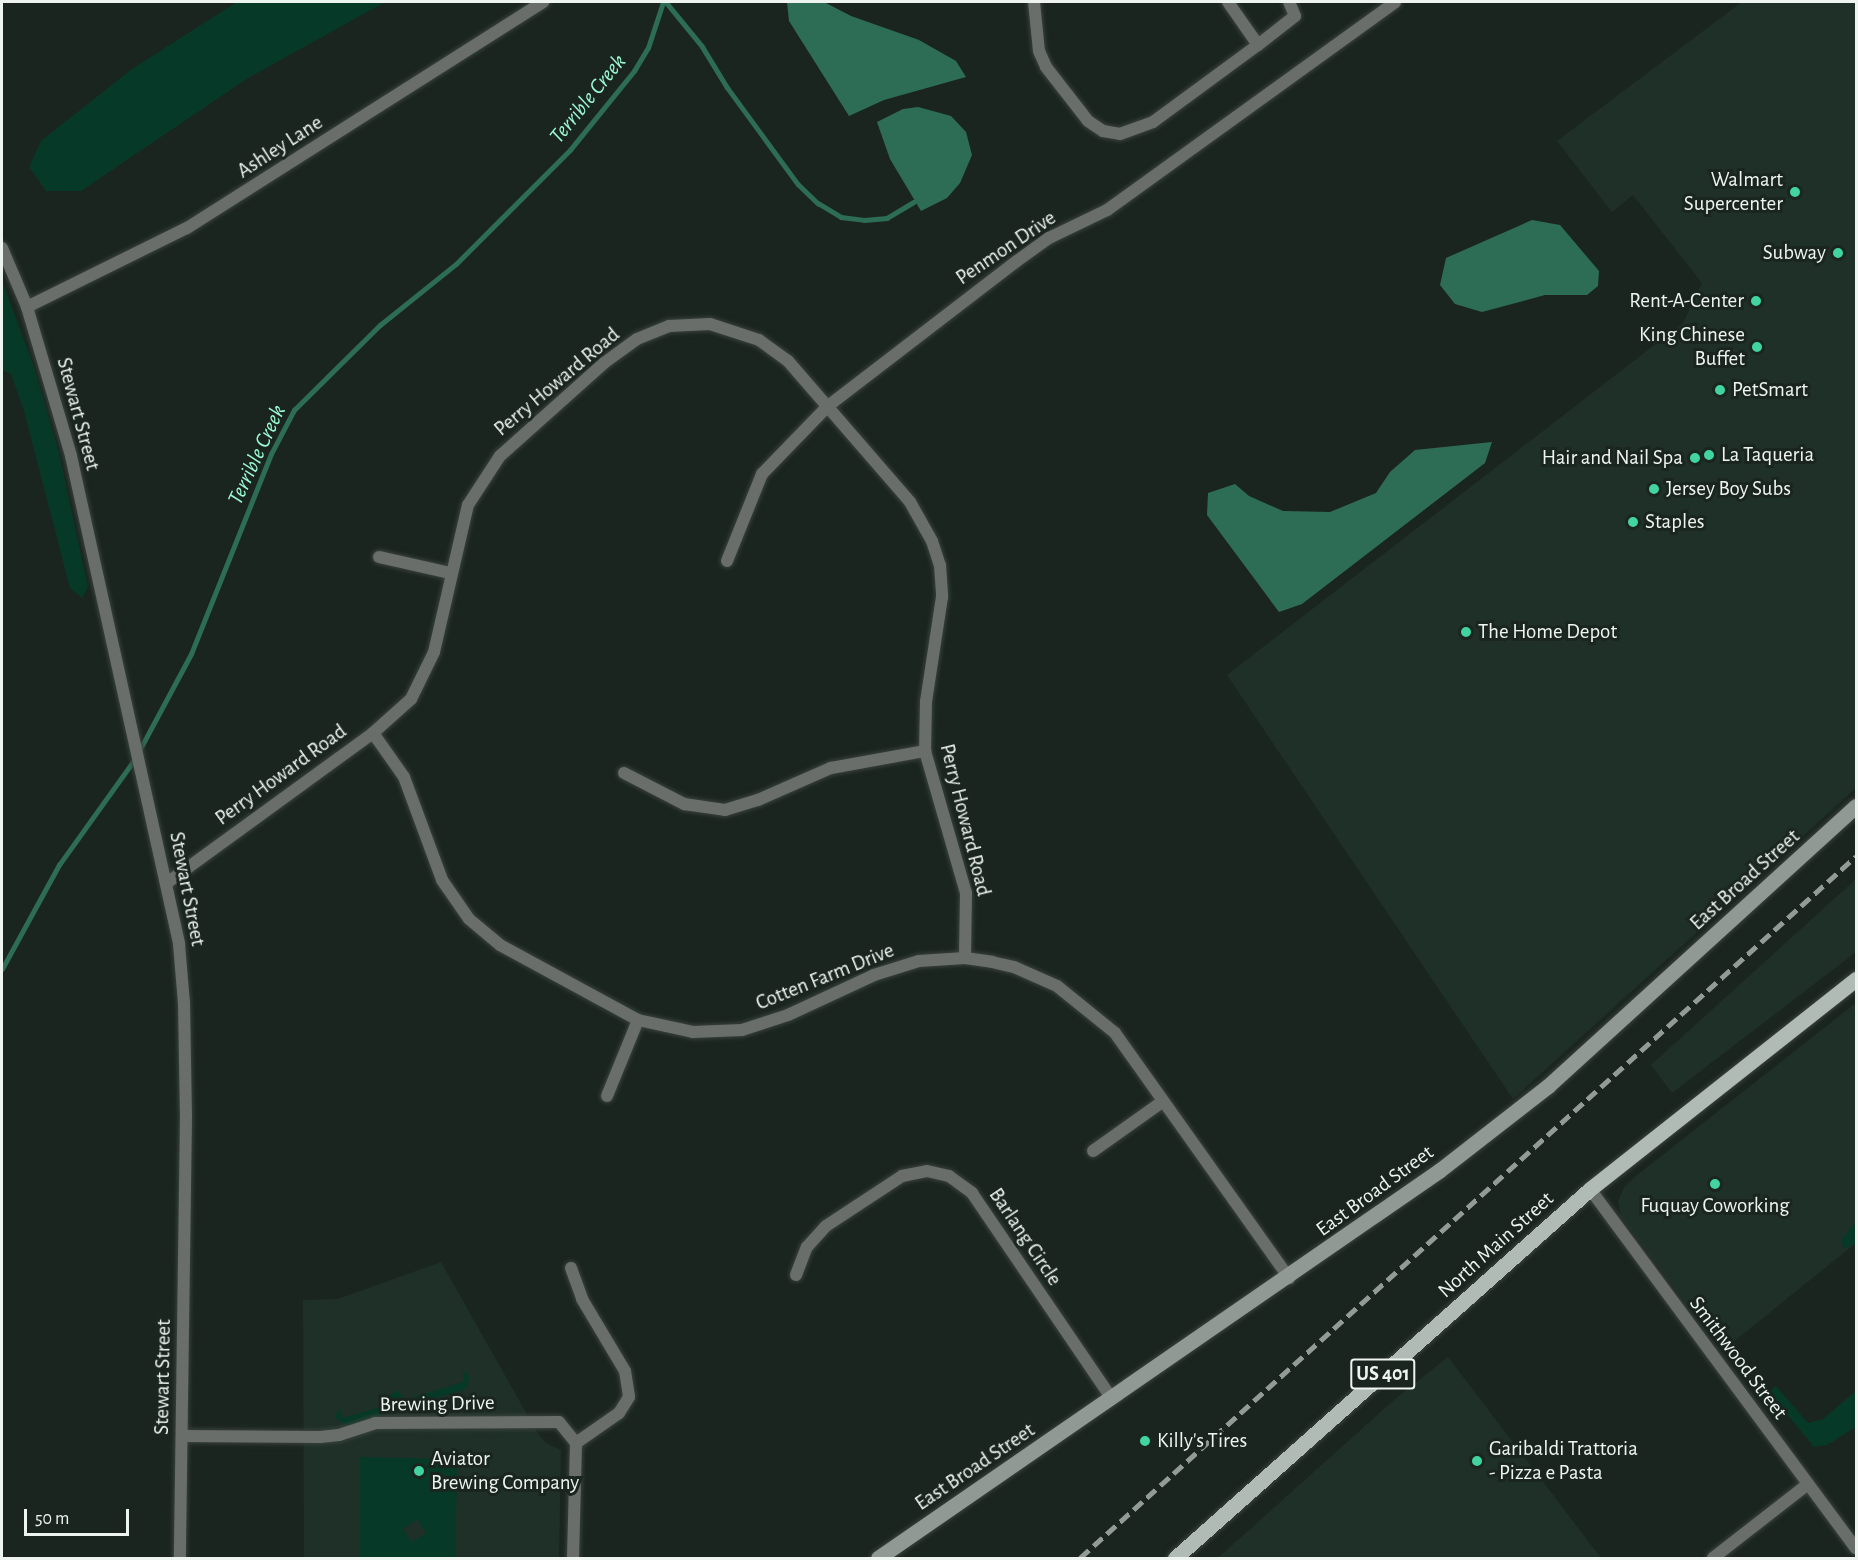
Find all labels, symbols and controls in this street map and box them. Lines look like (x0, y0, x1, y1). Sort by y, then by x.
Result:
water label: Terrible Creek (544, 49, 632, 149)
street label: Ashley Lane (233, 110, 327, 184)
place label: Walmart Supercenter (1684, 167, 1783, 217)
marker: Walmart Supercenter (1788, 185, 1802, 199)
street label: Penmon Drive (951, 205, 1061, 291)
place label: Subway (1763, 240, 1826, 266)
marker: Subway (1831, 246, 1845, 260)
place label: Rent-A-Center (1629, 288, 1744, 314)
marker: Rent-A-Center (1749, 294, 1763, 308)
street label: Perry Howard Road (489, 322, 625, 442)
place label: King Chinese Buffet (1639, 322, 1745, 372)
marker: King Chinese Buffet (1750, 340, 1764, 354)
street label: Stewart Street (51, 355, 105, 473)
place label: PetSmart (1732, 377, 1808, 403)
marker: PetSmart (1713, 383, 1727, 397)
water label: Terrible Creek (222, 401, 292, 509)
place label: La Taqueria (1721, 442, 1814, 468)
place label: Hair and Nail Spa (1542, 445, 1683, 471)
marker: La Taqueria (1702, 448, 1716, 462)
marker: Hair and Nail Spa (1688, 451, 1702, 465)
place label: Jersey Boy Subs (1666, 476, 1791, 502)
marker: Jersey Boy Subs (1647, 482, 1661, 496)
place label: Staples (1645, 509, 1705, 535)
marker: Staples (1626, 515, 1640, 529)
place label: The Home Depot (1478, 619, 1617, 645)
marker: The Home Depot (1459, 625, 1473, 639)
street label: Perry Howard Road (210, 719, 352, 831)
street label: Perry Howard Road (934, 741, 996, 899)
street label: East Broad Street (1685, 824, 1805, 936)
street label: Stewart Street (164, 830, 210, 948)
street label: Cotten Farm Drive (752, 938, 898, 1016)
street label: East Broad Street (1311, 1140, 1439, 1242)
marker: Fuquay Coworking (1708, 1177, 1722, 1191)
street label: Barlang Circle (983, 1183, 1067, 1291)
street label: North Main Street (1433, 1187, 1559, 1303)
place label: Fuquay Coworking (1640, 1193, 1790, 1219)
street label: Smithwood Street (1684, 1292, 1792, 1424)
street label: Stewart Street (149, 1319, 177, 1435)
road number: US 401 (1350, 1357, 1416, 1391)
street label: Brewing Drive (379, 1390, 495, 1418)
street label: East Broad Street (910, 1418, 1040, 1516)
place label: Killy's Tires (1157, 1428, 1247, 1454)
marker: Killy's Tires (1138, 1434, 1152, 1448)
place label: Garibaldi Trattoria - Pizza e Pasta (1489, 1436, 1638, 1486)
place label: Aviator Brewing Company (431, 1446, 579, 1496)
marker: Garibaldi Trattoria - Pizza e Pasta (1470, 1454, 1484, 1468)
marker: Aviator Brewing Company (412, 1464, 426, 1478)
scale bar (27, 1497, 132, 1535)
text: 50 m (35, 1510, 69, 1528)

